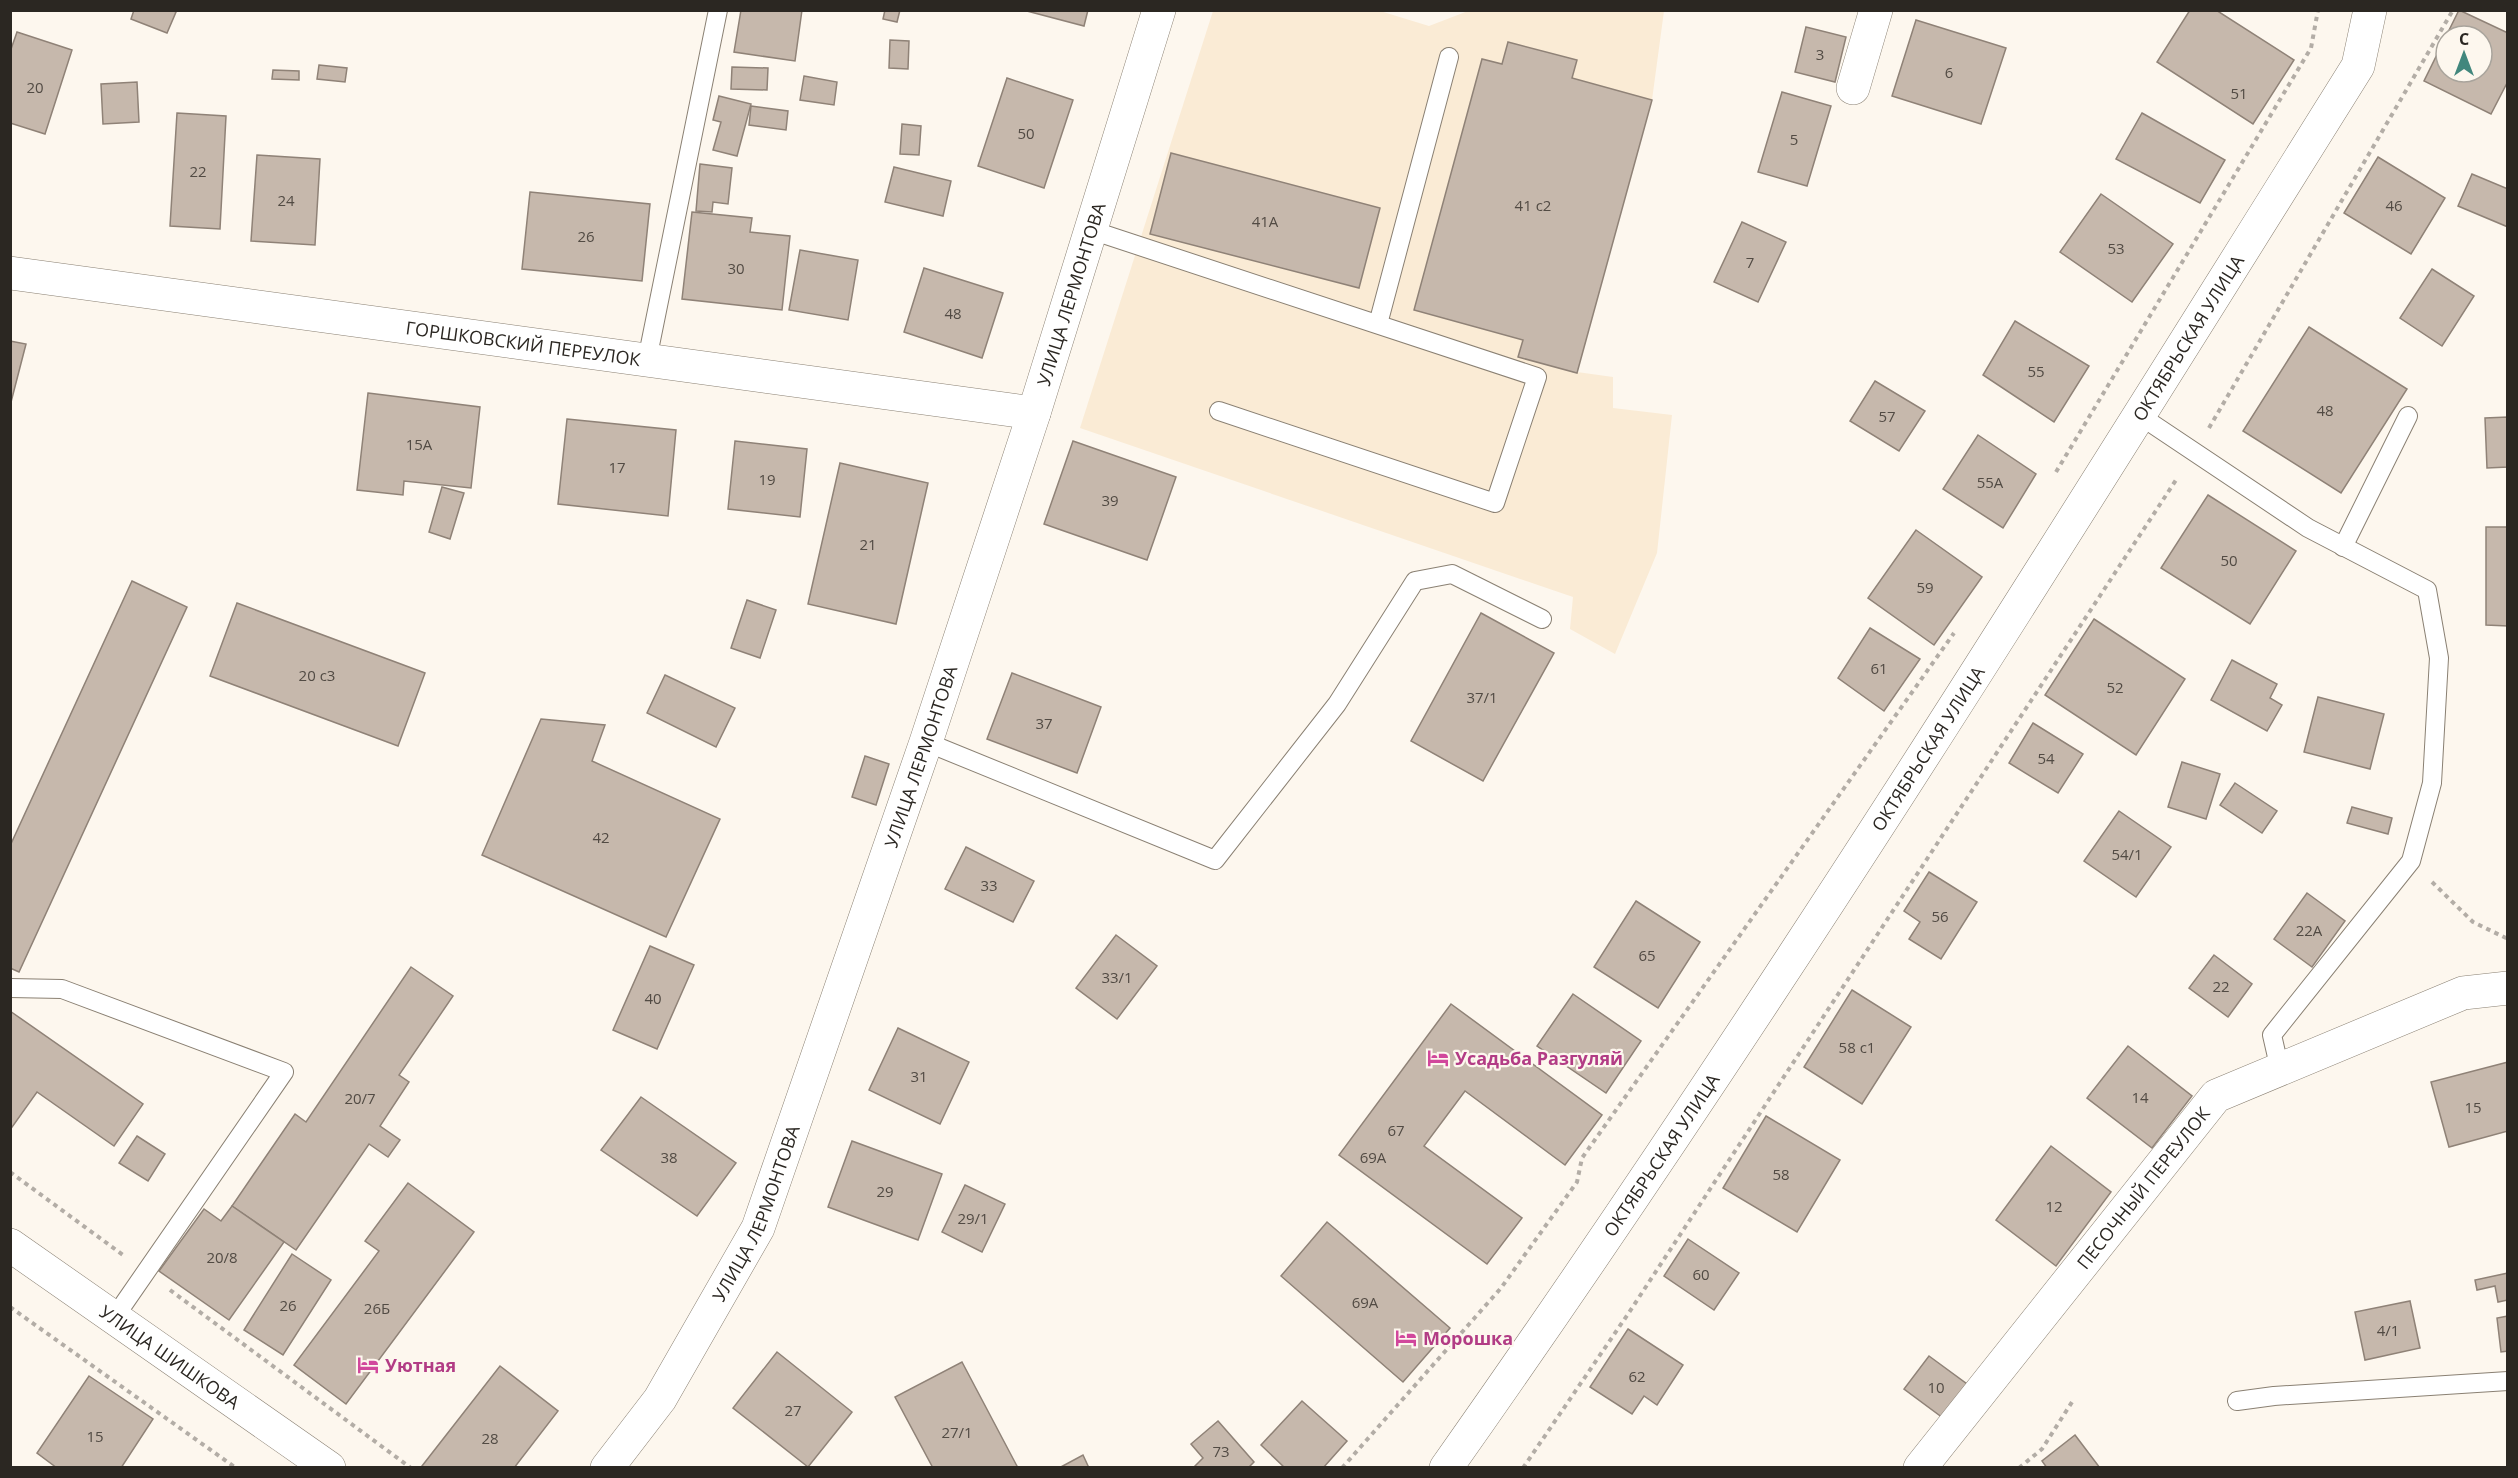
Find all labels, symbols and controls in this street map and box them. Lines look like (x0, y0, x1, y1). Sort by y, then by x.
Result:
north arrow (2434, 24, 2494, 84)
text: С (2459, 28, 2469, 50)
house number: 3 (1816, 44, 1824, 64)
house number: 6 (1945, 62, 1953, 82)
house number: 20 (26, 77, 44, 97)
house number: 51 (2230, 83, 2248, 103)
house number: 50 (1017, 123, 1035, 143)
house number: 5 (1790, 129, 1798, 149)
house number: 22 (189, 161, 207, 181)
house number: 24 (277, 190, 295, 210)
house number: 41 с2 (1515, 195, 1551, 215)
house number: 46 (2385, 195, 2403, 215)
street label: УЛИЦА ЛЕРМОНТОВА (1031, 199, 1111, 389)
house number: 41А (1252, 211, 1279, 231)
house number: 26 (577, 226, 595, 246)
house number: 53 (2107, 238, 2125, 258)
street label: ОКТЯБРЬСКАЯ УЛИЦА (2127, 250, 2249, 425)
house number: 7 (1746, 252, 1754, 272)
house number: 30 (727, 258, 745, 278)
house number: 48 (944, 303, 962, 323)
street label: ГОРШКОВСКИЙ ПЕРЕУЛОК (404, 315, 642, 371)
house number: 55 (2027, 361, 2045, 381)
house number: 48 (2316, 400, 2334, 420)
house number: 57 (1878, 406, 1896, 426)
house number: 15А (406, 434, 433, 454)
house number: 17 (608, 457, 626, 477)
house number: 19 (758, 469, 776, 489)
house number: 55А (1977, 472, 2004, 492)
house number: 39 (1101, 490, 1119, 510)
house number: 21 (859, 534, 877, 554)
house number: 50 (2220, 550, 2238, 570)
house number: 59 (1916, 577, 1934, 597)
house number: 61 (1870, 658, 1888, 678)
street label: ОКТЯБРЬСКАЯ УЛИЦА (1866, 661, 1990, 836)
street label: УЛИЦА ЛЕРМОНТОВА (878, 662, 963, 851)
house number: 20 с3 (299, 665, 335, 685)
house number: 52 (2106, 677, 2124, 697)
house number: 37/1 (1466, 687, 1498, 707)
house number: 37 (1035, 713, 1053, 733)
house number: 54 (2037, 748, 2055, 768)
house number: 42 (592, 827, 610, 847)
house number: 54/1 (2111, 844, 2143, 864)
house number: 33 (980, 875, 998, 895)
house number: 56 (1931, 906, 1949, 926)
house number: 22А (2296, 920, 2323, 940)
house number: 65 (1638, 945, 1656, 965)
house number: 33/1 (1101, 967, 1133, 987)
house number: 22 (2212, 976, 2230, 996)
house number: 40 (644, 988, 662, 1008)
house number: 58 с1 (1839, 1037, 1875, 1057)
hotel icon: Усадьба Разгуляй (1426, 1046, 1450, 1070)
place label: Усадьба Разгуляй (1455, 1046, 1623, 1070)
house number: 31 (910, 1066, 928, 1086)
street label: ОКТЯБРЬСКАЯ УЛИЦА (1598, 1068, 1725, 1241)
house number: 14 (2131, 1087, 2149, 1107)
house number: 20/7 (344, 1088, 376, 1108)
house number: 15 (2464, 1097, 2482, 1117)
street label: ПЕСОЧНЫЙ ПЕРЕУЛОК (2071, 1102, 2215, 1274)
house number: 67 (1387, 1120, 1405, 1140)
street label: УЛИЦА ЛЕРМОНТОВА (707, 1121, 805, 1306)
house number: 38 (660, 1147, 678, 1167)
house number: 69А (1360, 1147, 1387, 1167)
house number: 58 (1772, 1164, 1790, 1184)
house number: 29 (876, 1181, 894, 1201)
house number: 12 (2045, 1196, 2063, 1216)
house number: 29/1 (957, 1208, 989, 1228)
house number: 20/8 (206, 1247, 238, 1267)
house number: 60 (1692, 1264, 1710, 1284)
house number: 69А (1352, 1292, 1379, 1312)
house number: 26 (279, 1295, 297, 1315)
house number: 26Б (364, 1298, 390, 1318)
street label: УЛИЦА ШИШКОВА (95, 1299, 245, 1414)
house number: 4/1 (2377, 1320, 2399, 1340)
hotel icon: Морошка (1394, 1326, 1418, 1350)
place label: Морошка (1423, 1326, 1513, 1350)
hotel icon: Уютная (356, 1353, 380, 1377)
place label: Уютная (385, 1353, 456, 1377)
house number: 62 (1628, 1366, 1646, 1386)
house number: 10 (1927, 1377, 1945, 1397)
house number: 27 (784, 1400, 802, 1420)
house number: 27/1 (941, 1422, 973, 1442)
house number: 15 (86, 1426, 104, 1446)
house number: 28 (481, 1428, 499, 1448)
house number: 73 (1212, 1441, 1230, 1461)

